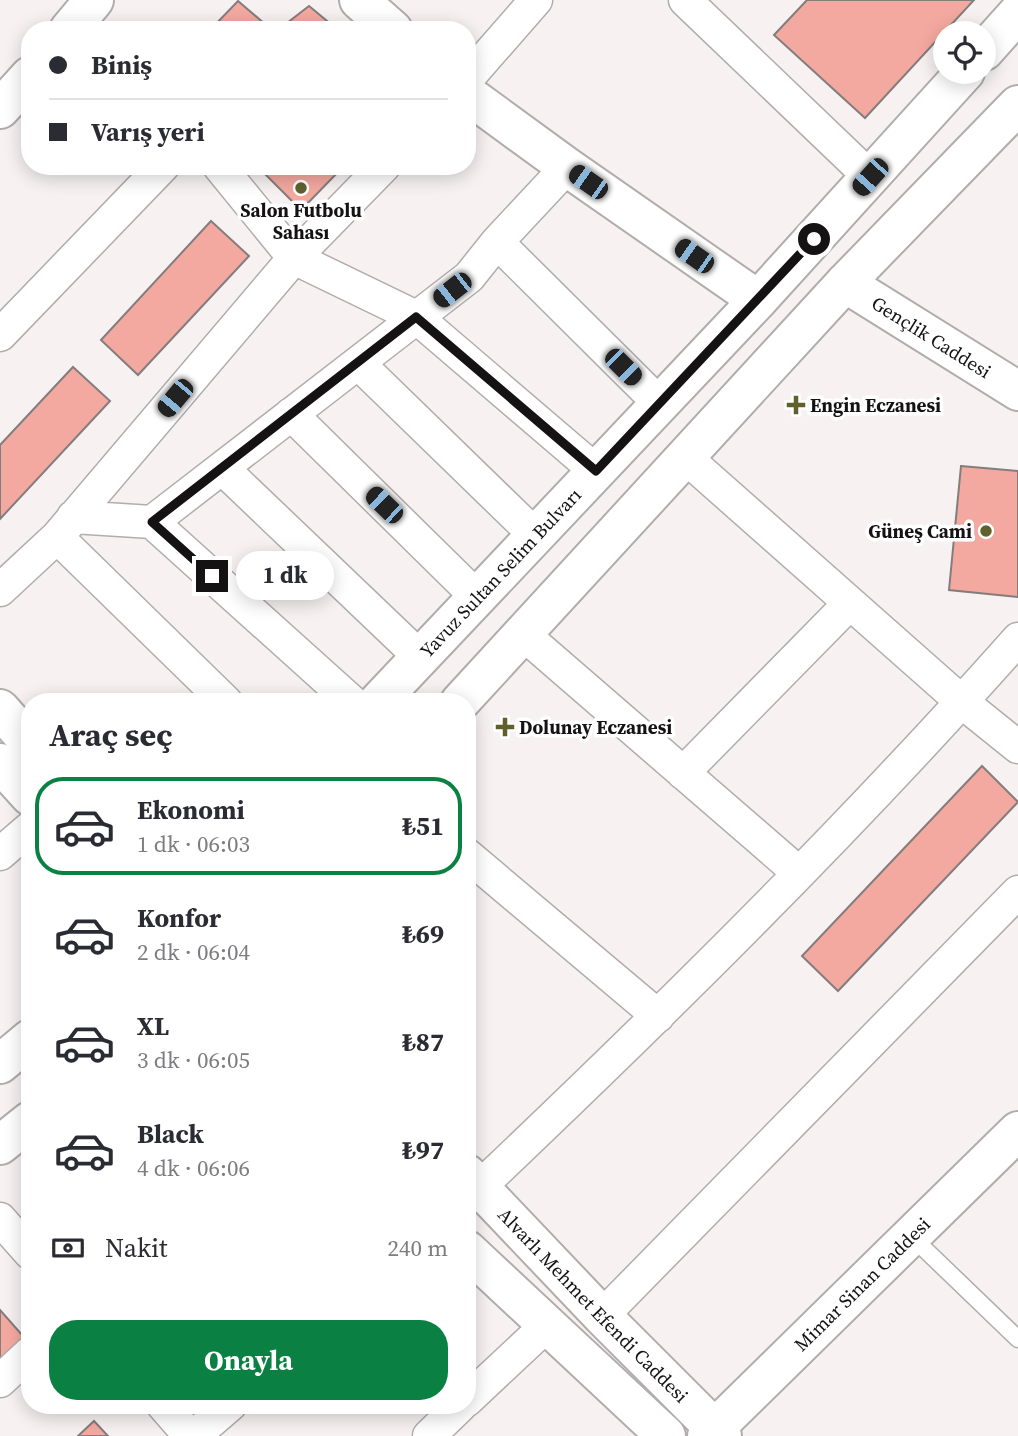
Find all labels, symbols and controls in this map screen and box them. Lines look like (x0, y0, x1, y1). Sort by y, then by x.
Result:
map controls (933, 21, 996, 84)
button: locate (933, 21, 996, 84)
text: Biniş (91, 47, 152, 83)
text: Varış yeri (91, 114, 205, 150)
car (849, 154, 892, 200)
car (565, 161, 612, 203)
marker: Salon Futbolu Sahası (293, 180, 309, 196)
place label: Salon Futbolu Sahası (240, 197, 362, 245)
route start (798, 223, 830, 255)
car (671, 235, 718, 277)
car (429, 269, 476, 311)
street label: Gençlik Caddesi (867, 290, 997, 384)
car (601, 345, 646, 389)
car (154, 375, 197, 421)
place label: Engin Eczanesi (810, 392, 941, 418)
marker: Engin Eczanesi (788, 397, 804, 413)
street label: Yavuz Sultan Selim Bulvarı (414, 482, 587, 663)
car (362, 483, 407, 527)
place label: Güneş Cami (868, 518, 972, 544)
marker: Güneş Cami (978, 523, 994, 539)
callout: 1 dk (236, 552, 334, 600)
text: 1 dk (263, 559, 307, 591)
route end (196, 560, 228, 592)
text: Araç seç (49, 713, 173, 757)
place label: Dolunay Eczanesi (519, 714, 672, 740)
marker: Dolunay Eczanesi (497, 719, 513, 735)
text: Ekonomi (137, 792, 245, 828)
icon: car (53, 795, 116, 858)
text: ₺51 (402, 808, 444, 844)
text: 1 dk · 06:03 (137, 828, 250, 860)
text: Konfor (137, 900, 221, 936)
icon: car (53, 903, 116, 966)
text: ₺69 (402, 916, 444, 952)
text: 2 dk · 06:04 (137, 936, 250, 968)
text: XL (137, 1008, 169, 1044)
icon: car (53, 1011, 116, 1074)
text: ₺87 (402, 1024, 444, 1060)
text: 3 dk · 06:05 (137, 1044, 250, 1076)
text: Black (137, 1116, 204, 1152)
icon: car (53, 1119, 116, 1182)
text: ₺97 (402, 1132, 444, 1168)
text: 4 dk · 06:06 (137, 1152, 250, 1184)
street label: Alvarlı Mehmet Efendi Caddesi (492, 1202, 694, 1408)
street label: Mimar Sinan Caddesi (788, 1211, 936, 1357)
icon: cash (49, 1229, 87, 1267)
text: Nakit (105, 1230, 167, 1266)
text: 240 m (387, 1232, 448, 1264)
button: Onayla (49, 1320, 448, 1400)

